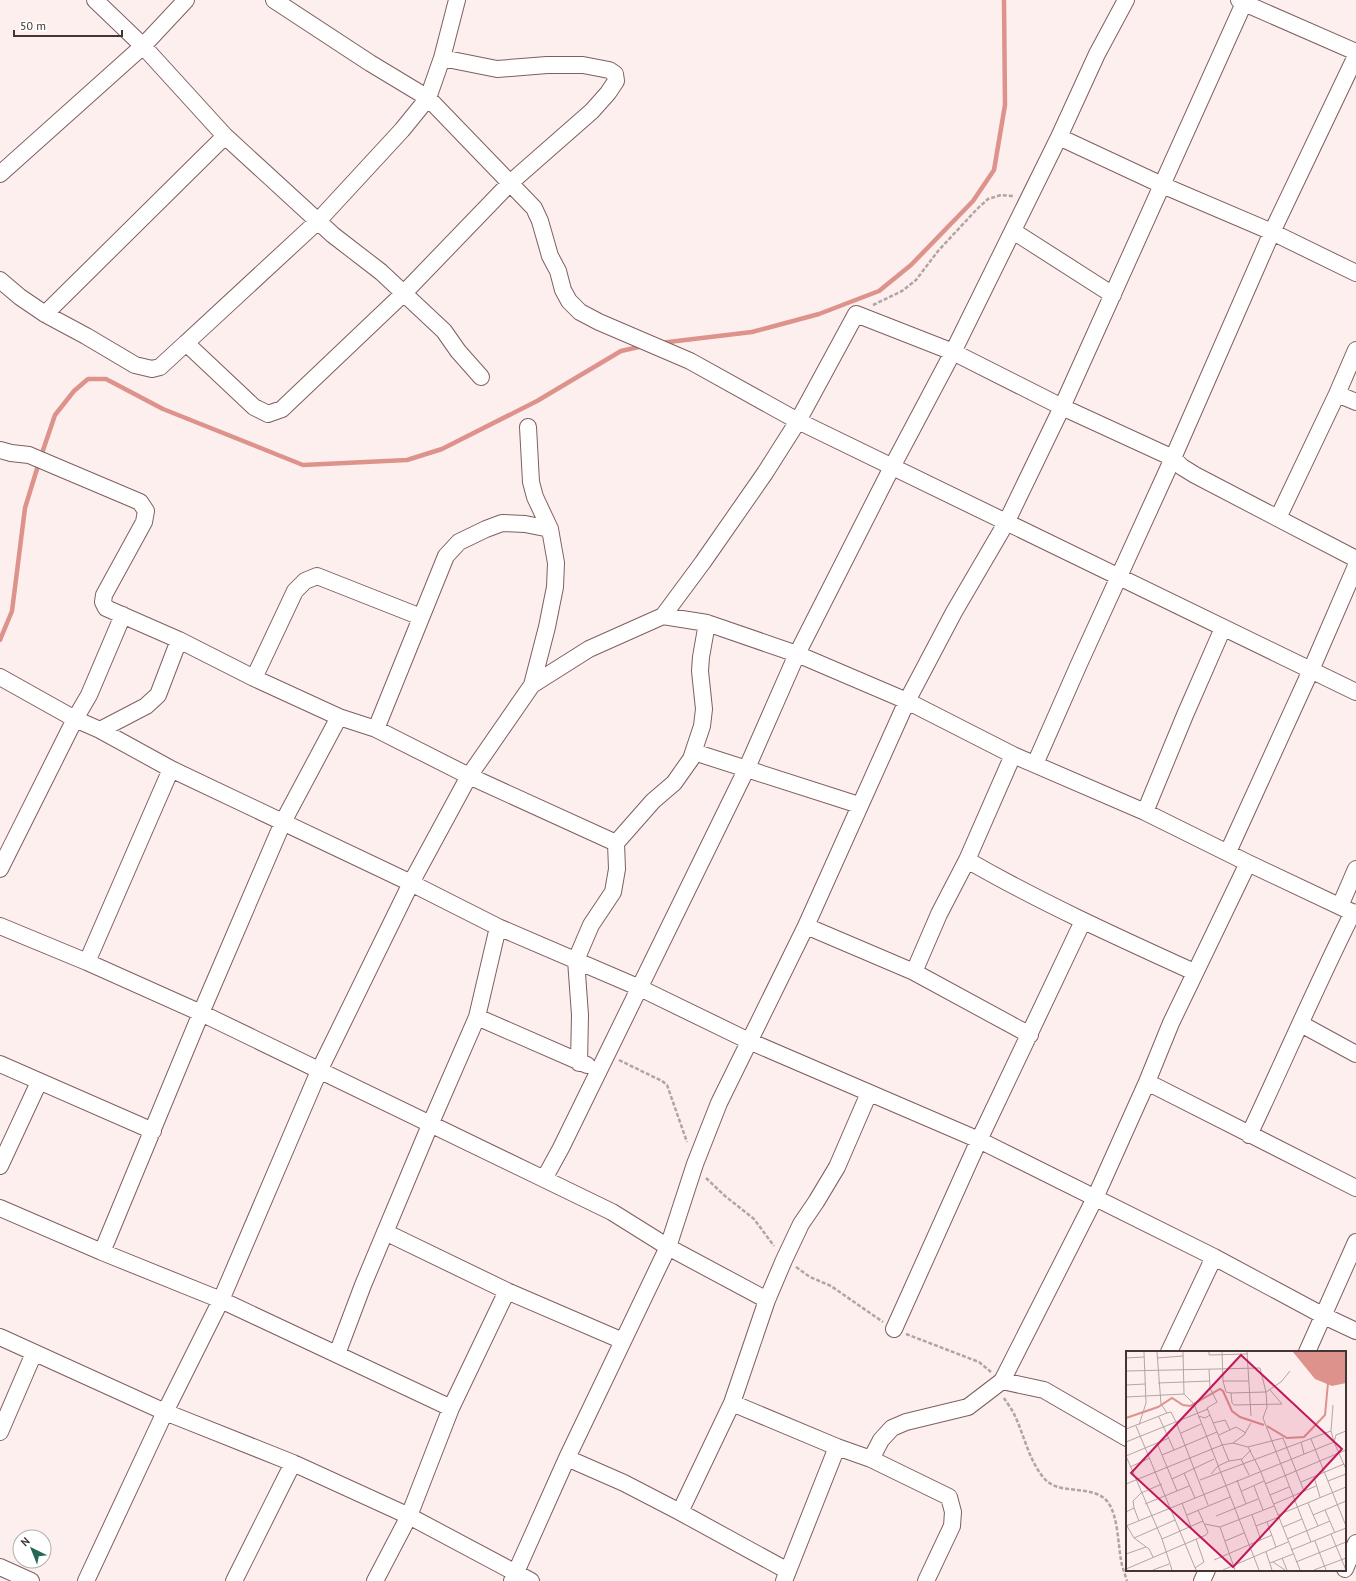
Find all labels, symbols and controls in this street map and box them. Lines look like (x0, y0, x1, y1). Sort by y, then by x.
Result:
scale bar (14, 12, 122, 38)
text: 50 m (20, 18, 46, 33)
inset map (1126, 1351, 1346, 1571)
north arrow (12, 1529, 52, 1569)
text: N (18, 1534, 33, 1549)

